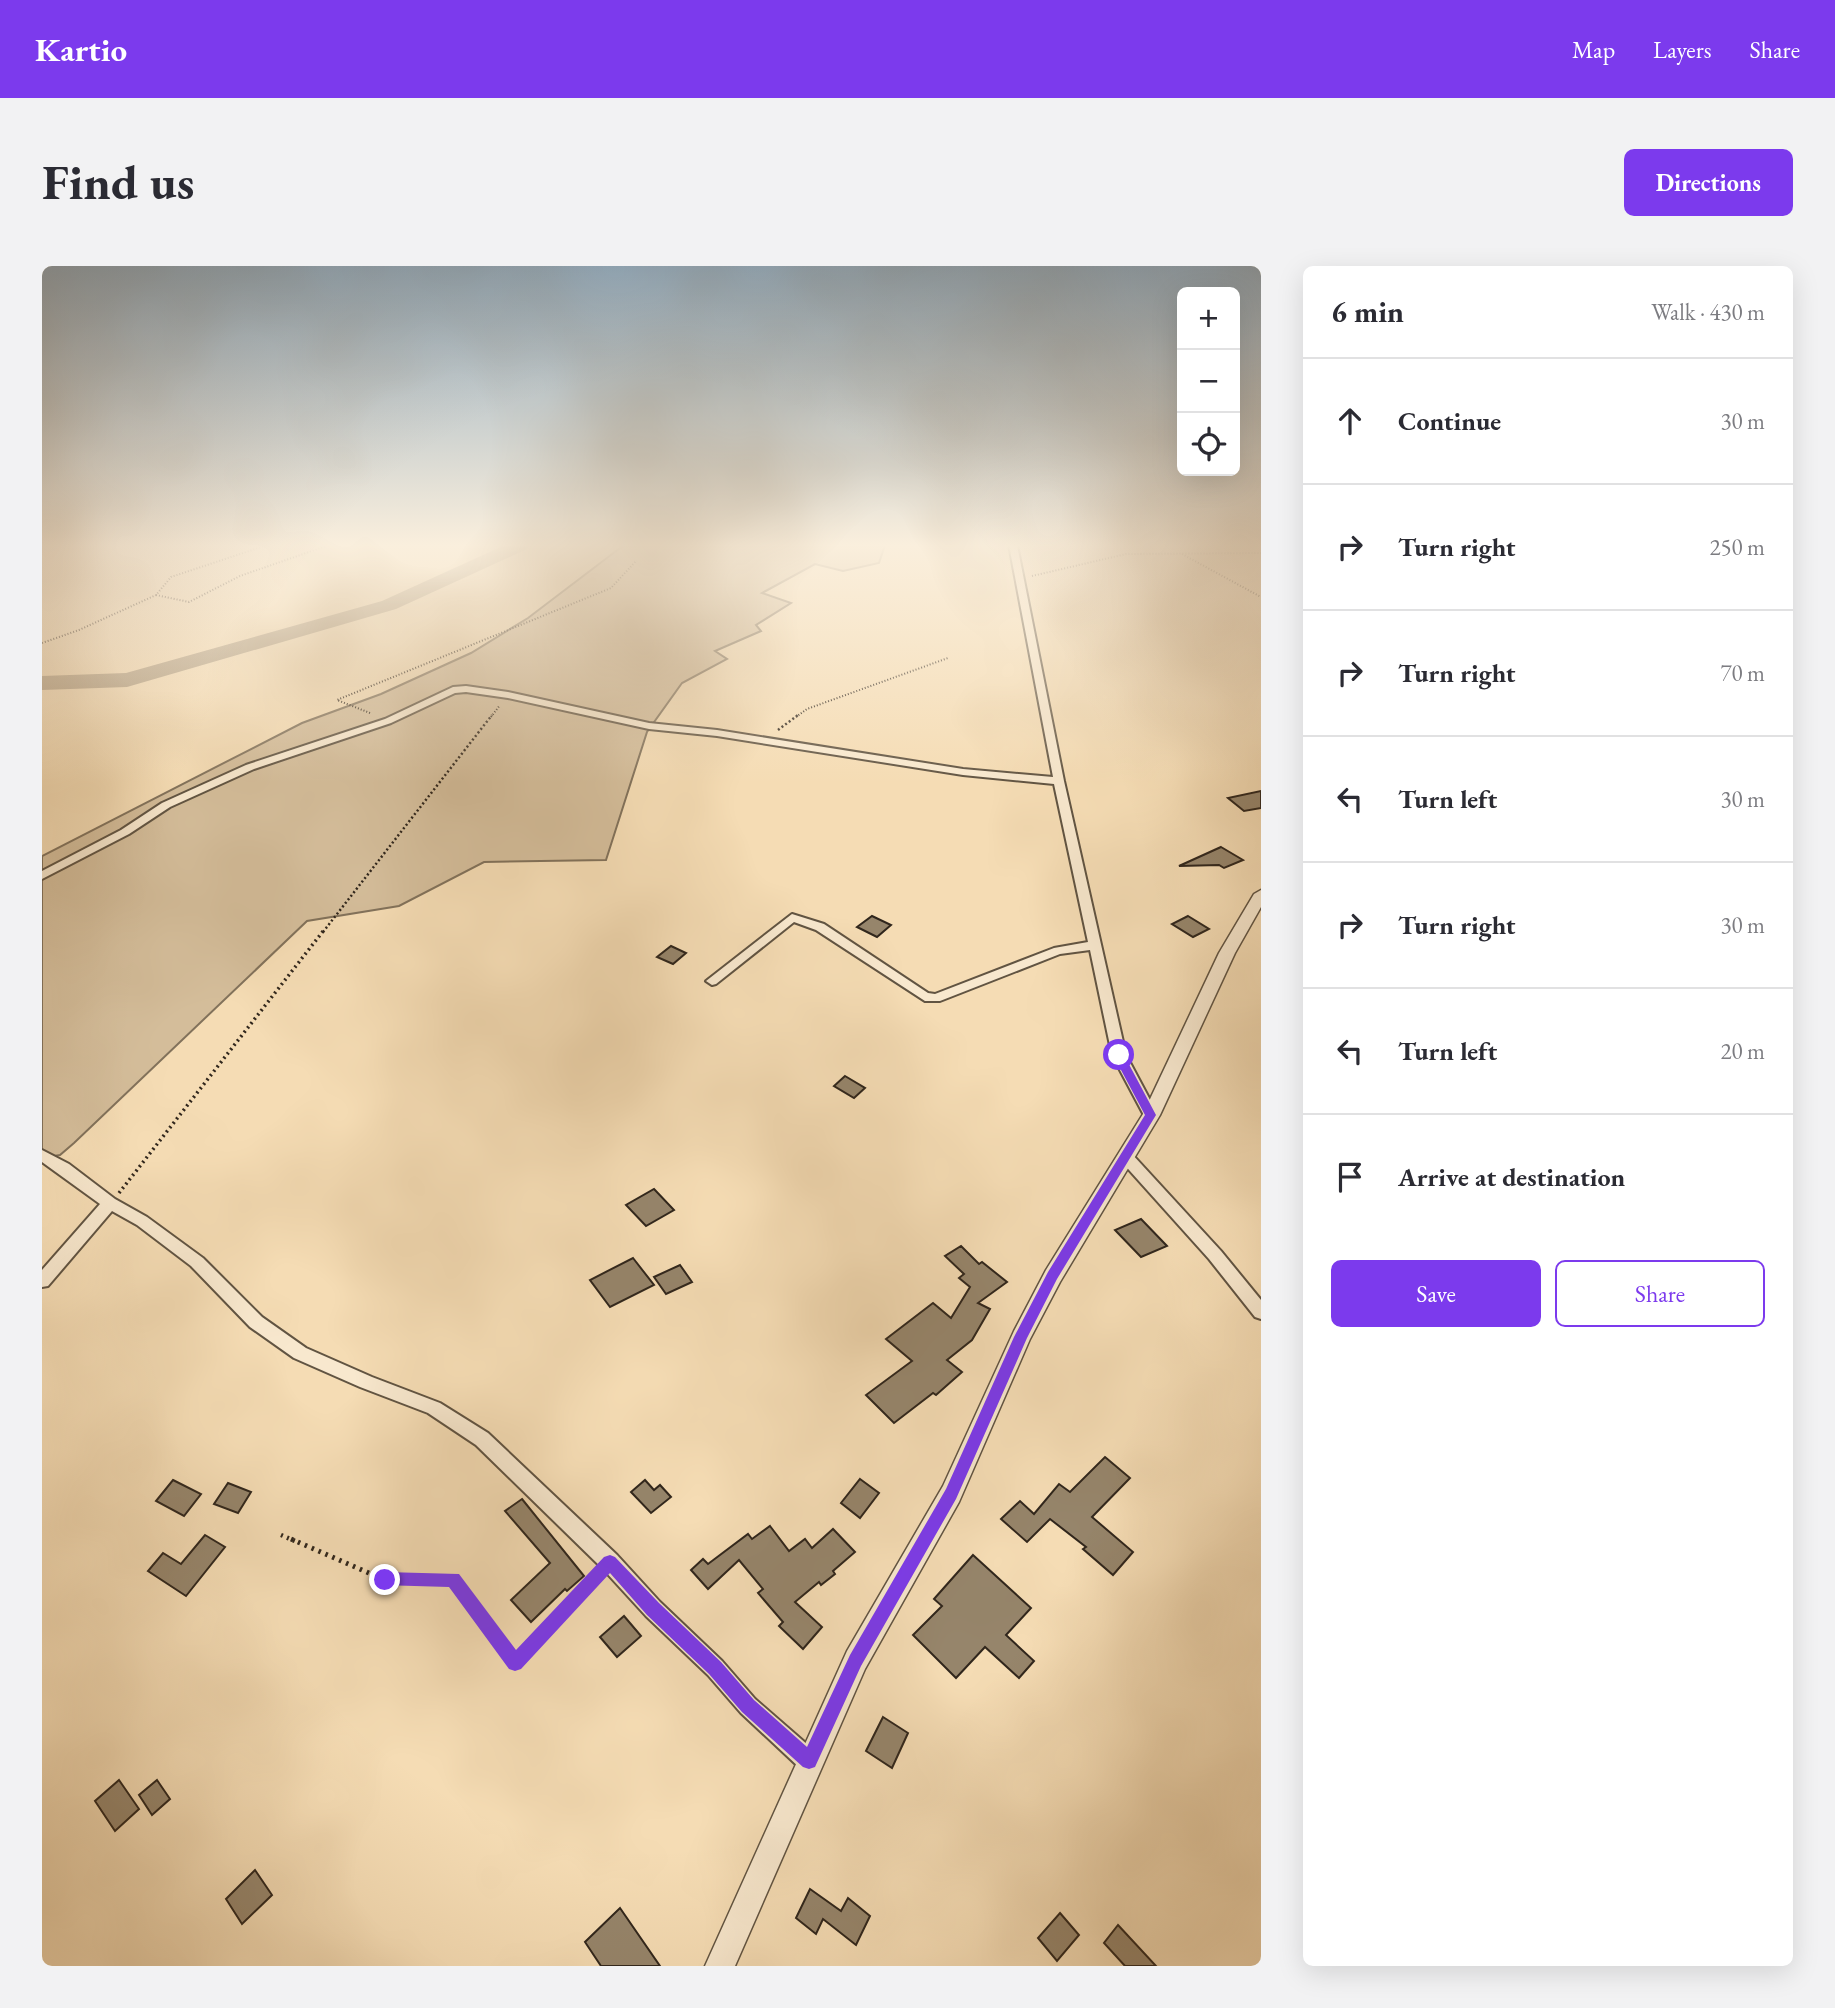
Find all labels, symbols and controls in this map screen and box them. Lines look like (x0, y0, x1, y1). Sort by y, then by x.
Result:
text: Kartio (35, 28, 127, 71)
text: Map (1572, 34, 1615, 65)
text: Layers (1653, 34, 1712, 65)
text: Share (1750, 34, 1800, 65)
button: Directions (1624, 149, 1793, 216)
text: Find us (42, 150, 194, 214)
map controls (1177, 287, 1240, 476)
button: + (1177, 287, 1240, 350)
text: 6 min (1331, 292, 1404, 331)
text: Walk · 430 m (1651, 297, 1765, 327)
button: − (1177, 350, 1240, 413)
icon: ahead (1331, 402, 1369, 440)
text: Continue (1398, 404, 1501, 438)
text: 30 m (1720, 406, 1765, 436)
button: locate (1177, 413, 1240, 476)
icon: right (1331, 528, 1369, 566)
text: Turn right (1398, 530, 1516, 564)
text: 250 m (1709, 532, 1765, 562)
icon: right (1331, 654, 1369, 692)
text: Turn right (1398, 656, 1516, 690)
text: 70 m (1720, 658, 1765, 688)
icon: left (1331, 780, 1369, 818)
text: Turn left (1398, 782, 1497, 816)
text: 30 m (1720, 784, 1765, 814)
icon: right (1331, 906, 1369, 944)
text: Turn right (1398, 908, 1516, 942)
text: 30 m (1720, 910, 1765, 940)
icon: left (1331, 1032, 1369, 1070)
text: Turn left (1398, 1034, 1497, 1068)
text: 20 m (1720, 1036, 1765, 1066)
route start (1103, 1039, 1134, 1070)
icon: arrive (1331, 1158, 1369, 1196)
text: Arrive at destination (1398, 1160, 1625, 1194)
button: Save (1331, 1260, 1541, 1327)
button: Share (1555, 1260, 1765, 1327)
route end (369, 1564, 400, 1595)

